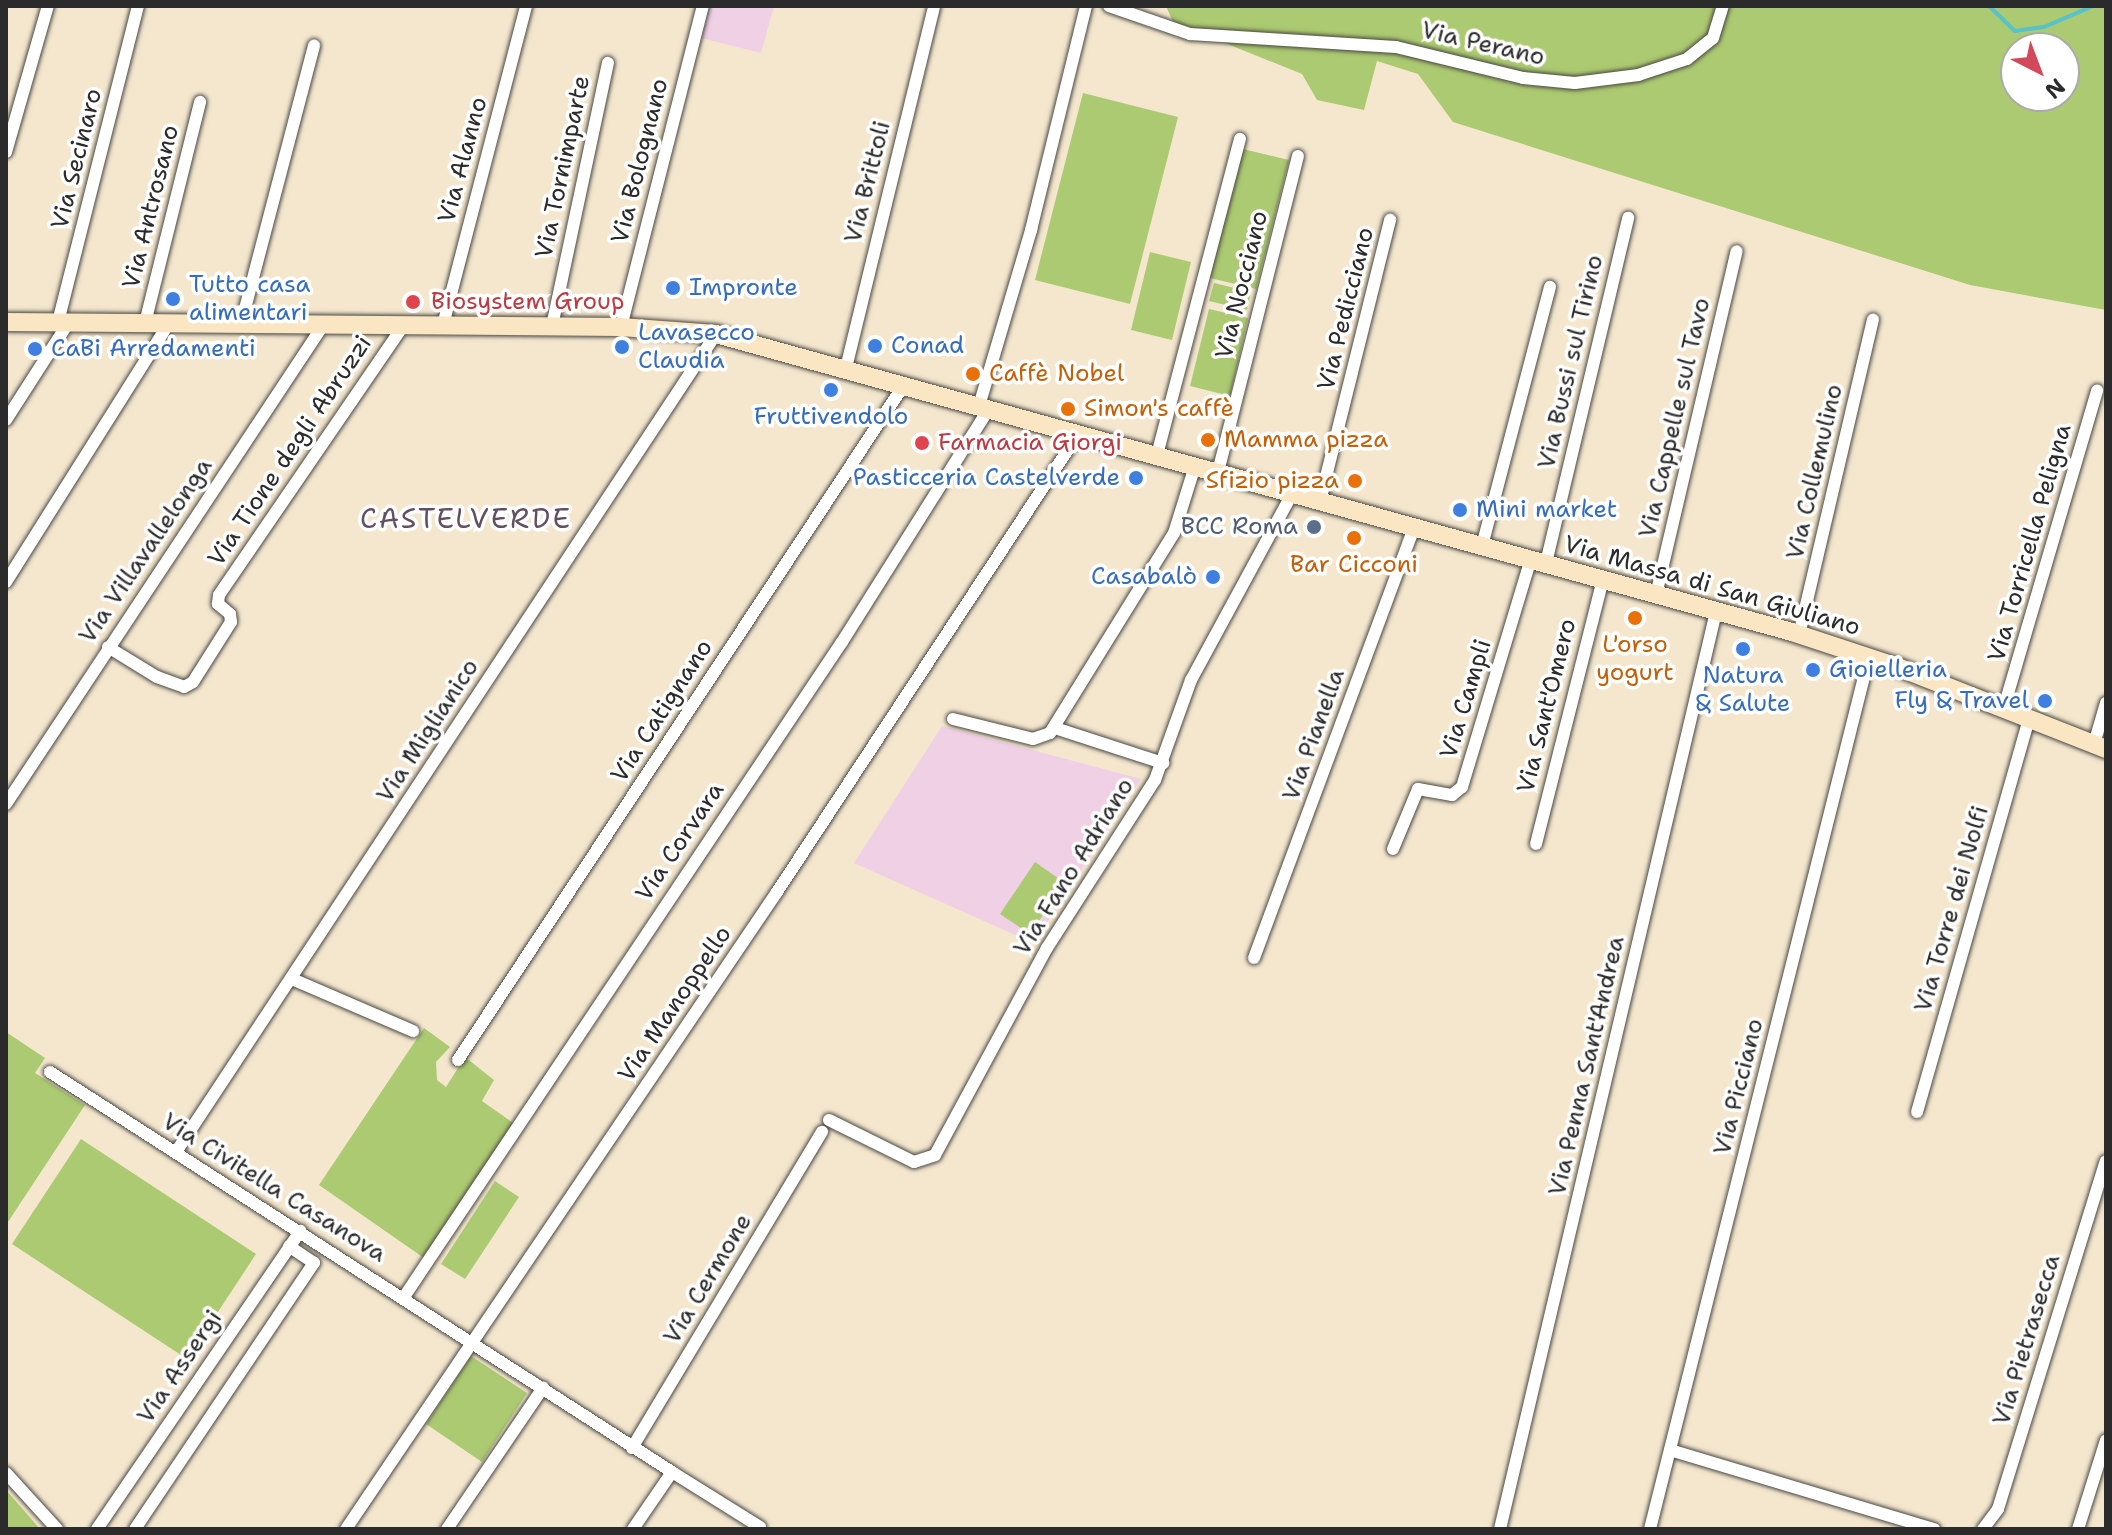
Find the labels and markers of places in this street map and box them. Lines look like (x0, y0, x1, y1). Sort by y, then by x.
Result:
place label: Tutto casa alimentari (189, 271, 310, 327)
place label: Impronte (689, 274, 798, 302)
marker: Impronte (664, 279, 682, 297)
place label: Biosystem Group (431, 288, 624, 316)
marker: Tutto casa alimentari (164, 290, 182, 308)
marker: Biosystem Group (402, 291, 424, 313)
place label: Lavasecco Claudia (638, 319, 755, 375)
place label: Conad (891, 332, 964, 360)
place label: CaBi Arredamenti (51, 335, 256, 363)
marker: Conad (866, 337, 884, 355)
marker: Lavasecco Claudia (613, 338, 631, 356)
marker: CaBi Arredamenti (26, 340, 44, 358)
place label: Caffè Nobel (989, 360, 1124, 388)
marker: Caffè Nobel (964, 365, 982, 383)
marker: Fruttivendolo (822, 381, 840, 399)
place label: Simon's caffè (1084, 395, 1234, 423)
marker: Simon's caffè (1059, 400, 1077, 418)
place label: Fruttivendolo (754, 403, 908, 431)
place label: Mamma pizza (1224, 426, 1388, 454)
place label: Farmacia Giorgi (938, 429, 1122, 457)
marker: Mamma pizza (1199, 431, 1217, 449)
marker: Farmacia Giorgi (913, 434, 931, 452)
place label: Pasticceria Castelverde (853, 464, 1120, 492)
place label: Sfizio pizza (1206, 467, 1339, 495)
marker: Pasticceria Castelverde (1127, 469, 1145, 487)
marker: Sfizio pizza (1346, 472, 1364, 490)
place label: Mini market (1476, 496, 1617, 524)
marker: Mini market (1451, 501, 1469, 519)
place label: BCC Roma (1181, 513, 1298, 541)
marker: BCC Roma (1305, 518, 1323, 536)
marker: Bar Cicconi (1345, 529, 1363, 547)
place label: Bar Cicconi (1290, 551, 1418, 579)
place label: Casabalò (1091, 563, 1197, 591)
marker: Casabalò (1204, 568, 1222, 586)
marker: L'orso yogurt (1626, 609, 1644, 627)
place label: L'orso yogurt (1596, 631, 1674, 687)
marker: Natura & Salute (1734, 640, 1752, 658)
place label: Gioielleria (1829, 656, 1947, 684)
marker: Gioielleria (1804, 661, 1822, 679)
place label: Natura & Salute (1696, 662, 1790, 718)
place label: Fly & Travel (1895, 687, 2029, 715)
marker: Fly & Travel (2036, 692, 2054, 710)

